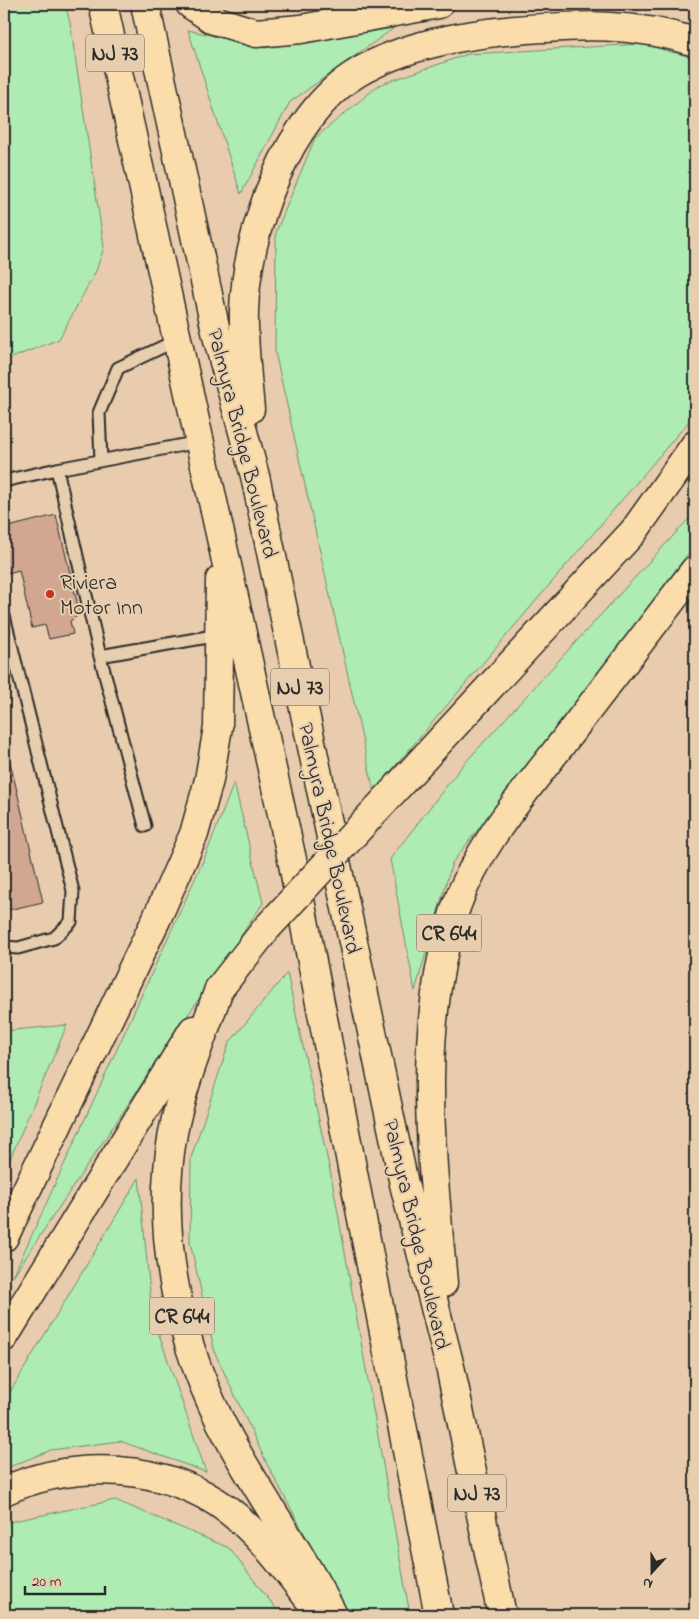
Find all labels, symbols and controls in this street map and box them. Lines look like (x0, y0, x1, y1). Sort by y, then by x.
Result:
road number: NJ 73 (86, 34, 144, 72)
street label: Palmyra Bridge Boulevard (196, 326, 285, 562)
place label: Riviera Motor Inn (60, 568, 143, 625)
marker: Riviera Motor Inn (44, 588, 56, 600)
road number: NJ 73 (271, 669, 329, 706)
street label: Palmyra Bridge Boulevard (287, 720, 368, 957)
road number: CR 644 (416, 914, 482, 951)
street label: Palmyra Bridge Boulevard (372, 1116, 457, 1353)
road number: CR 644 (150, 1298, 214, 1334)
road number: NJ 73 (448, 1475, 506, 1512)
north arrow (626, 1546, 676, 1596)
scale bar (25, 1564, 105, 1596)
text: 20 m (32, 1571, 62, 1593)
text: N (640, 1571, 656, 1594)

